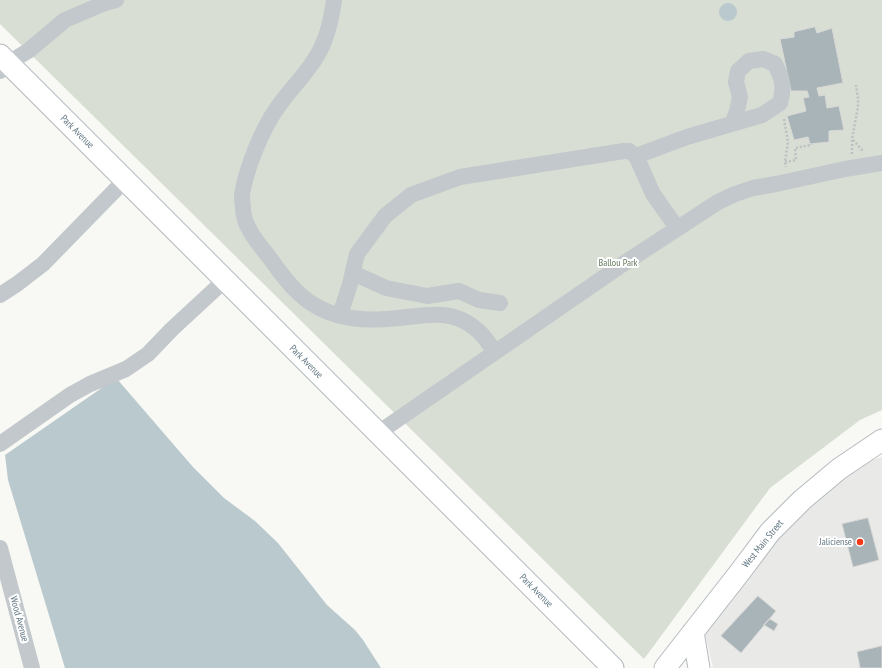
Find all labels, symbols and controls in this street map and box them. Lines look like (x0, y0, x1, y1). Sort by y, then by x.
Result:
street label: Park Avenue (58, 113, 96, 151)
park label: Ballou Park (598, 257, 638, 269)
street label: Park Avenue (287, 343, 325, 381)
street label: West Main Street (740, 517, 786, 571)
place label: Jaliciense (819, 536, 852, 548)
marker: Jaliciense (855, 537, 865, 547)
street label: Park Avenue (517, 572, 555, 610)
street label: Wood Avenue (7, 595, 31, 643)

